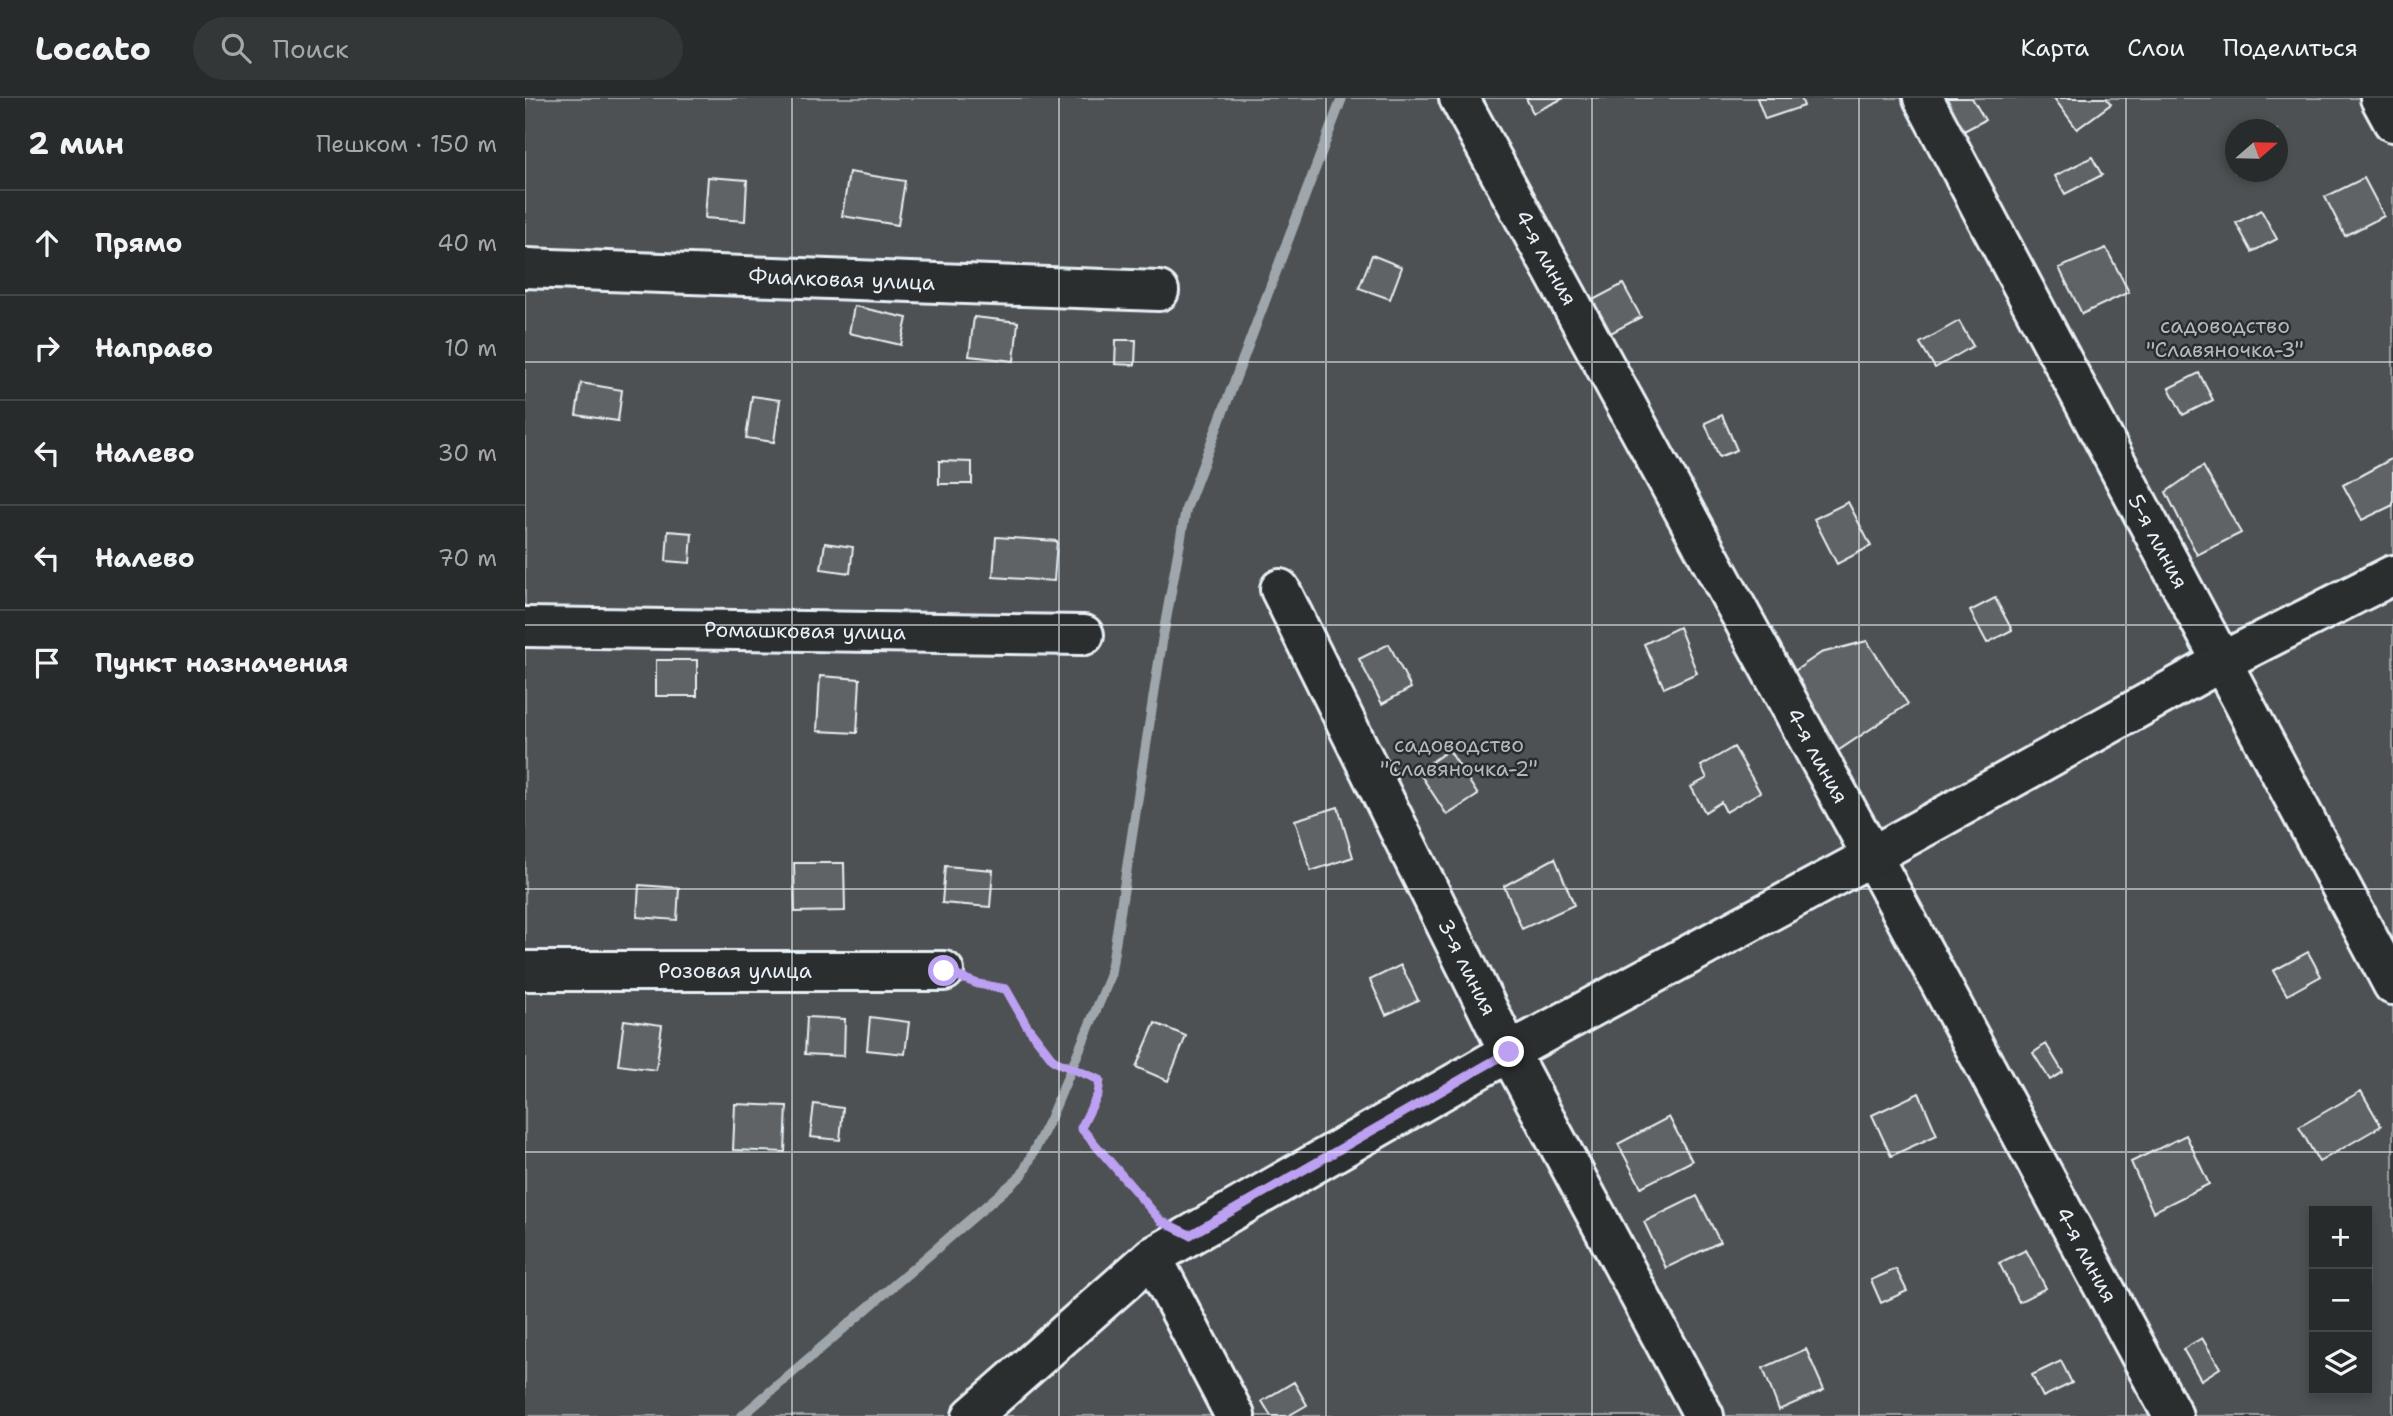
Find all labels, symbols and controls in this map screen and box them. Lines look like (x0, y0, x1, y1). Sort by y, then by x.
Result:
search box (193, 17, 683, 80)
text: Locato (35, 26, 151, 71)
icon: search (217, 29, 255, 67)
text: Поиск (273, 31, 349, 66)
text: Карта (2021, 32, 2089, 64)
text: Слои (2127, 32, 2185, 64)
text: Поделиться (2223, 32, 2358, 64)
north arrow (2225, 119, 2288, 182)
text: 2 мин (28, 123, 124, 164)
text: Пешком · 150 m (316, 129, 497, 159)
street label: 4-я линия (1509, 205, 1583, 311)
icon: ahead (28, 224, 66, 262)
text: Прямо (95, 225, 183, 260)
text: 40 m (437, 228, 497, 258)
street label: Фиалковая улица (748, 262, 936, 297)
park label: садоводство "Славяночка-3" (2146, 312, 2304, 364)
icon: right (28, 329, 66, 367)
text: Направо (95, 330, 213, 365)
text: 10 m (444, 333, 497, 363)
icon: left (28, 434, 66, 472)
text: Налево (95, 435, 195, 470)
text: 30 m (438, 438, 497, 468)
street label: 5-я линия (2122, 489, 2195, 594)
icon: left (28, 539, 66, 577)
text: Налево (95, 540, 195, 575)
text: 70 m (438, 543, 497, 573)
street label: Ромашковая улица (704, 616, 906, 646)
icon: arrive (28, 644, 66, 682)
text: Пункт назначения (95, 645, 348, 680)
street label: 4-я линия (1780, 703, 1855, 809)
park label: садоводство "Славяночка-2" (1380, 731, 1538, 783)
street label: 3-я линия (1431, 914, 1503, 1020)
route start (928, 955, 959, 986)
street label: Розовая улица (658, 957, 812, 985)
route end (1493, 1036, 1524, 1067)
street label: 4-я линия (2049, 1202, 2124, 1308)
map controls (2309, 1206, 2372, 1395)
button: + (2309, 1206, 2372, 1269)
button: − (2309, 1269, 2372, 1332)
button: layers (2309, 1332, 2372, 1395)

